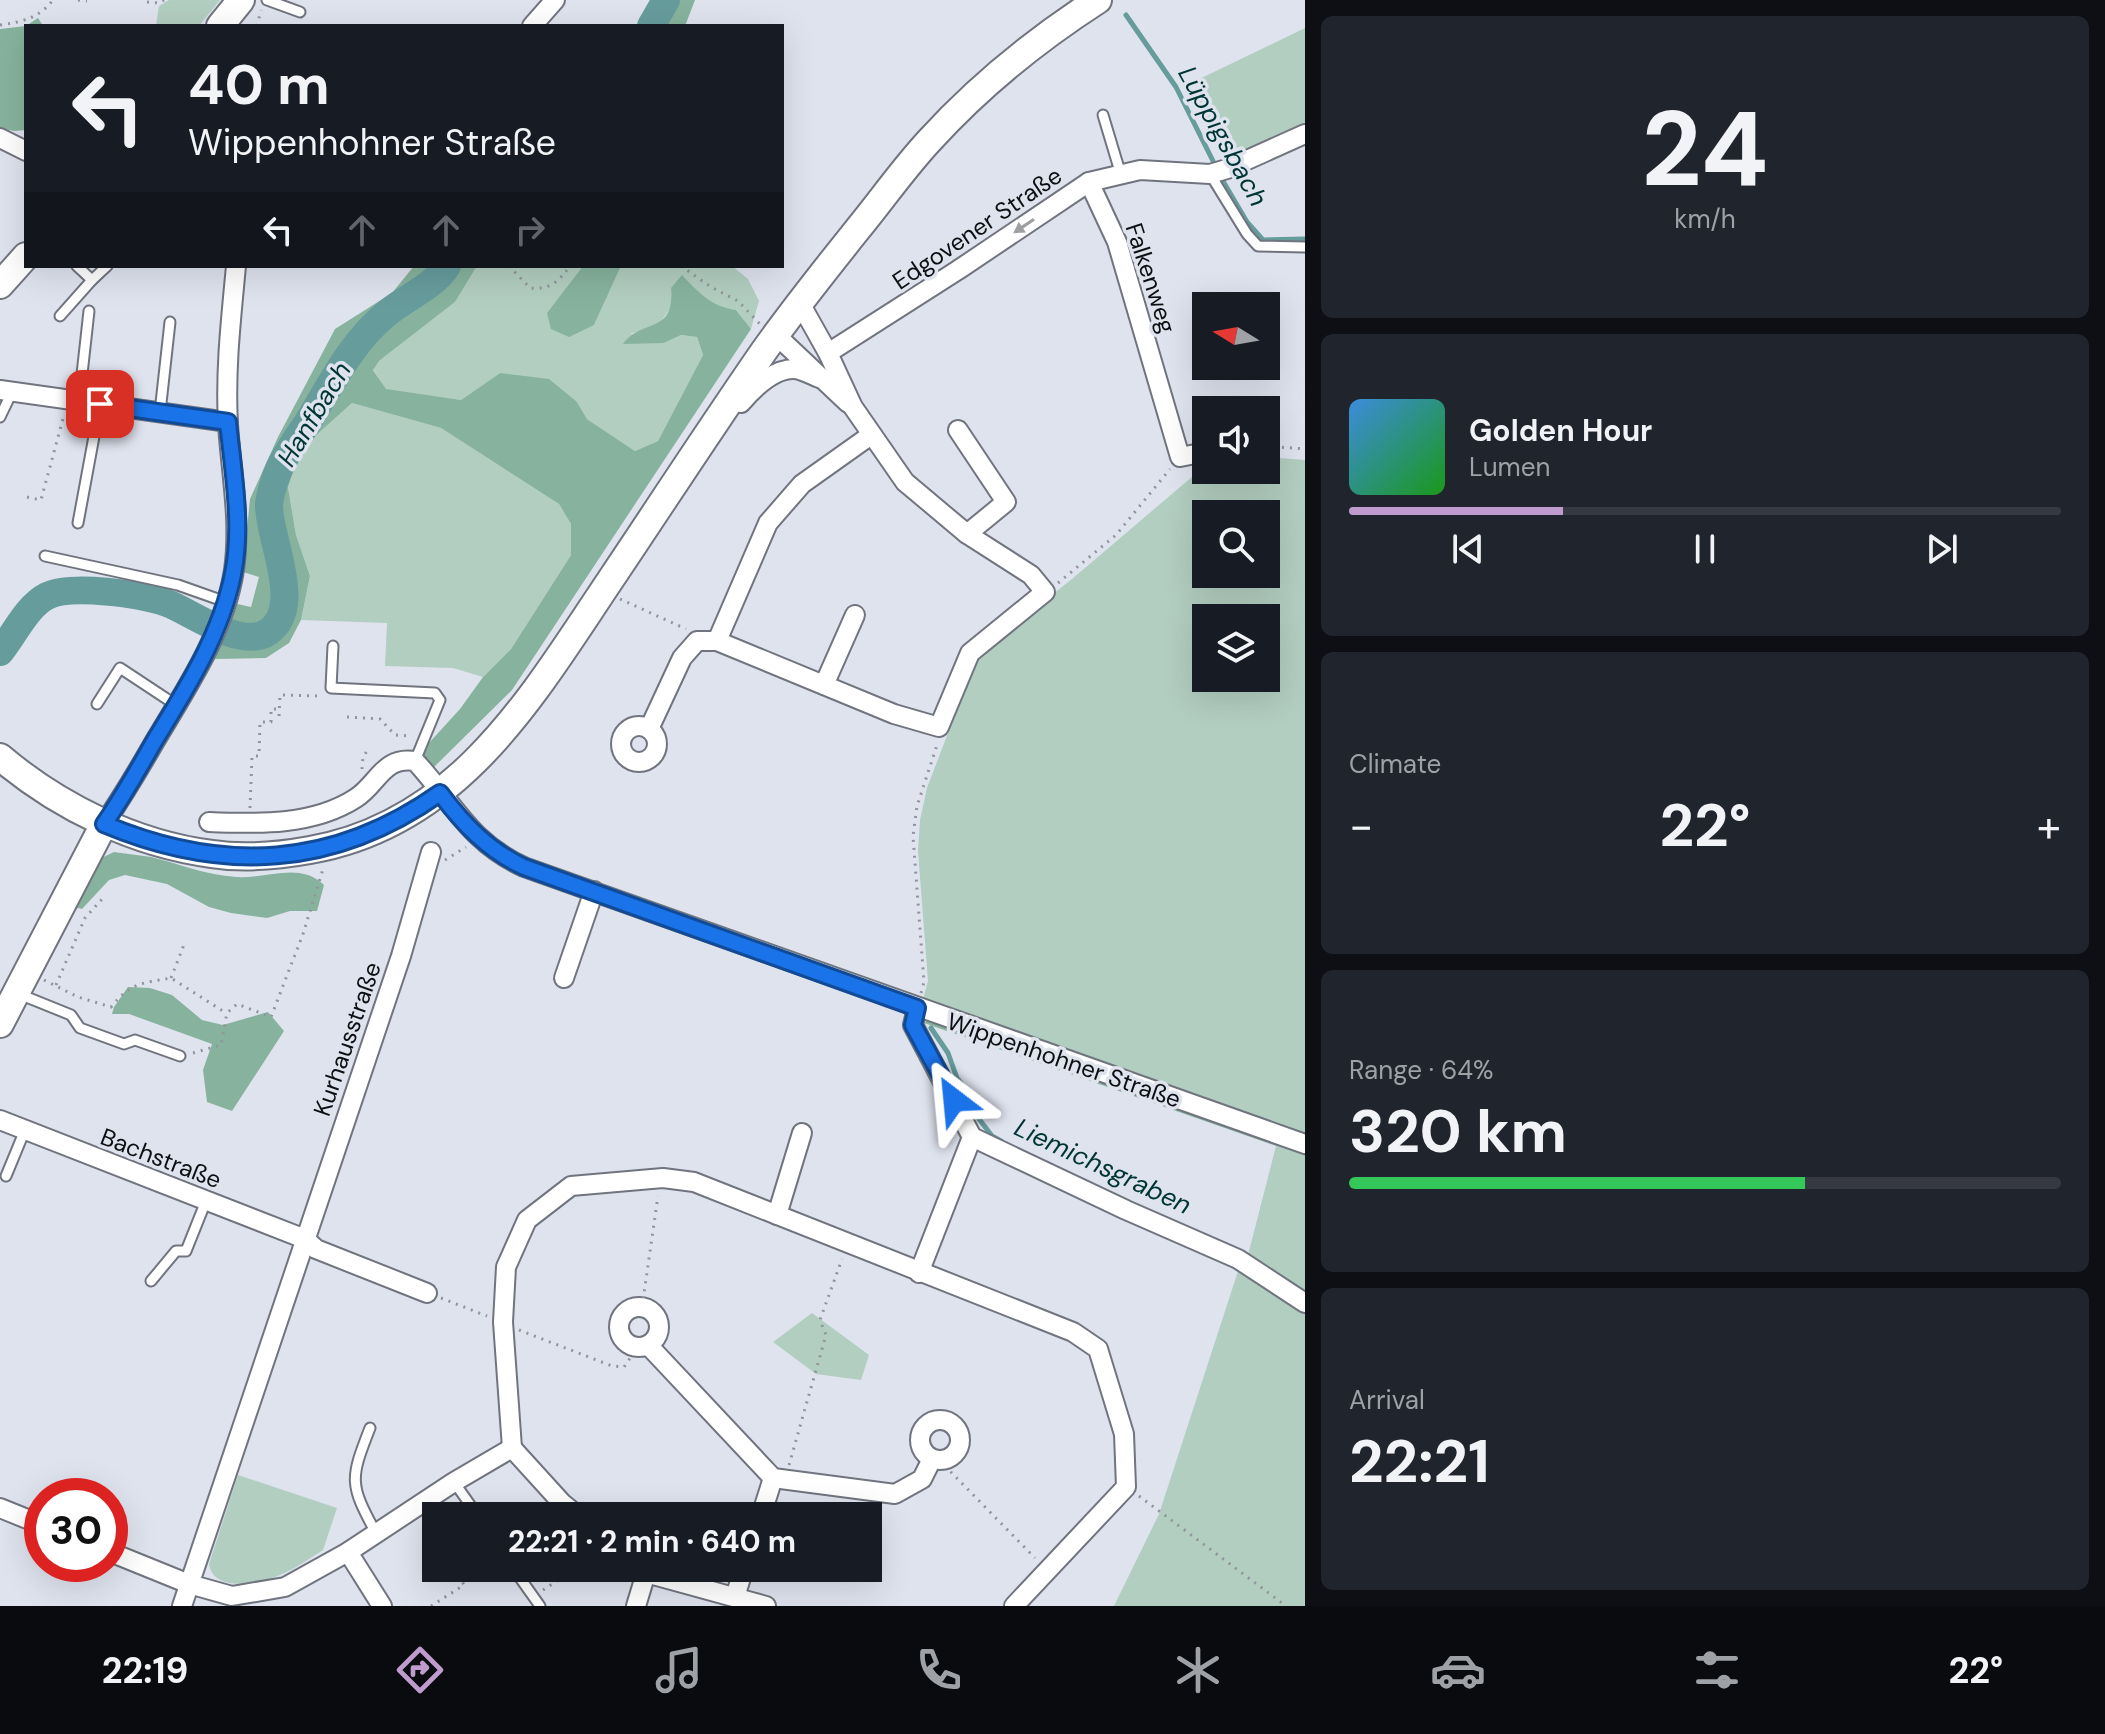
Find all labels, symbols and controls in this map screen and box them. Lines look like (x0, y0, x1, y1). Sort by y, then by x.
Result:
text: 40 m (188, 48, 330, 121)
icon: left (56, 56, 160, 160)
water label: Lüppigsbach (1171, 60, 1275, 212)
text: 24 (1642, 82, 1768, 217)
text: Wippenhohner Straße (188, 119, 556, 166)
street label: Edgovener Straße (886, 160, 1068, 296)
text: km/h (1674, 202, 1736, 236)
icon: left (256, 208, 300, 252)
icon: ahead (340, 208, 384, 252)
icon: ahead (424, 208, 468, 252)
icon: right (508, 208, 552, 252)
one-way arrow (1013, 218, 1035, 233)
street label: Falkenweg (1119, 219, 1183, 337)
north arrow (1192, 292, 1280, 380)
map controls (1192, 292, 1280, 692)
water label: Hanfbach (269, 355, 359, 473)
pin (66, 370, 134, 438)
icon: arrive (78, 382, 122, 426)
button: sound (1192, 396, 1280, 484)
text: Golden Hour (1469, 411, 1652, 450)
text: Lumen (1469, 450, 1550, 484)
button: search (1192, 500, 1280, 588)
icon: previous (1446, 527, 1490, 571)
icon: pause (1683, 527, 1727, 571)
icon: next (1920, 527, 1964, 571)
button: layers (1192, 604, 1280, 692)
text: Climate (1349, 747, 1441, 781)
text: 22° (1659, 786, 1751, 865)
text: − (1349, 797, 1373, 855)
text: + (2037, 797, 2061, 855)
street label: Kurhausstraße (306, 958, 388, 1120)
street label: Wippenhohner Straße (943, 1005, 1185, 1115)
text: Range · 64% (1349, 1053, 1493, 1087)
position arrow (912, 1058, 996, 1142)
text: 320 km (1349, 1092, 1567, 1171)
water label: Liemichsgraben (1009, 1110, 1197, 1222)
street label: Bachstraße (96, 1121, 226, 1195)
text: Arrival (1349, 1383, 1425, 1417)
text: 22:21 (1349, 1422, 1490, 1501)
speed limit sign: 30 (24, 1478, 128, 1582)
text: 22:21 · 2 min · 640 m (508, 1522, 796, 1561)
icon: directions (392, 1642, 448, 1698)
icon: music (651, 1642, 707, 1698)
icon: phone (911, 1642, 967, 1698)
icon: climate (1170, 1642, 1226, 1698)
icon: car (1430, 1642, 1486, 1698)
icon: filters (1689, 1642, 1745, 1698)
text: 22:19 (102, 1647, 188, 1694)
text: 22° (1949, 1647, 2003, 1694)

